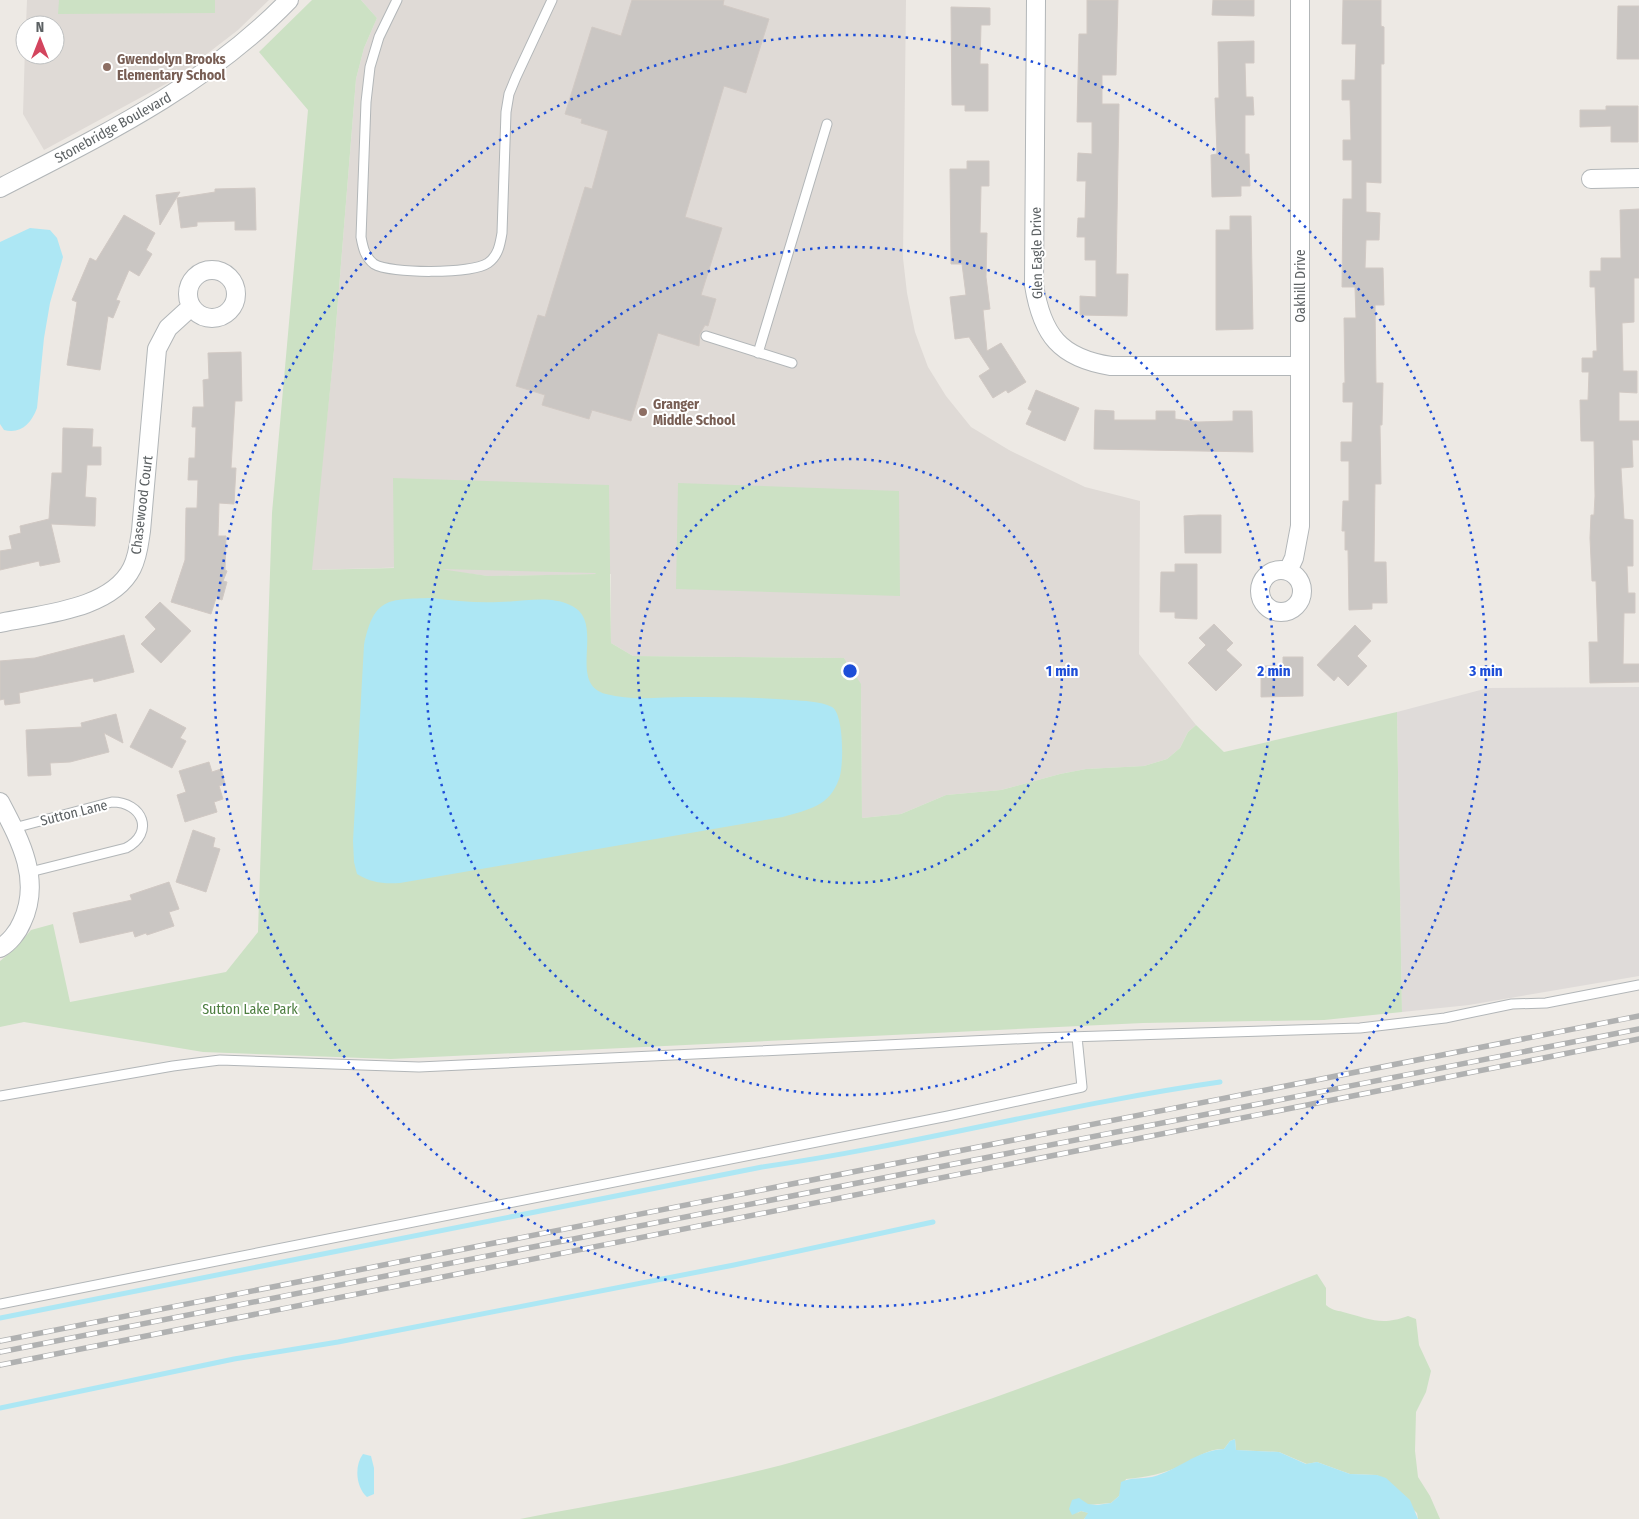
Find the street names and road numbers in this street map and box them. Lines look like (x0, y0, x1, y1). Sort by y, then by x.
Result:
street label: Stonebridge Boulevard (52, 89, 174, 167)
street label: Glen Eagle Drive (1028, 207, 1046, 299)
street label: Oakhill Drive (1292, 249, 1309, 323)
street label: Chasewood Court (127, 454, 157, 556)
street label: Sutton Lane (39, 796, 109, 830)

